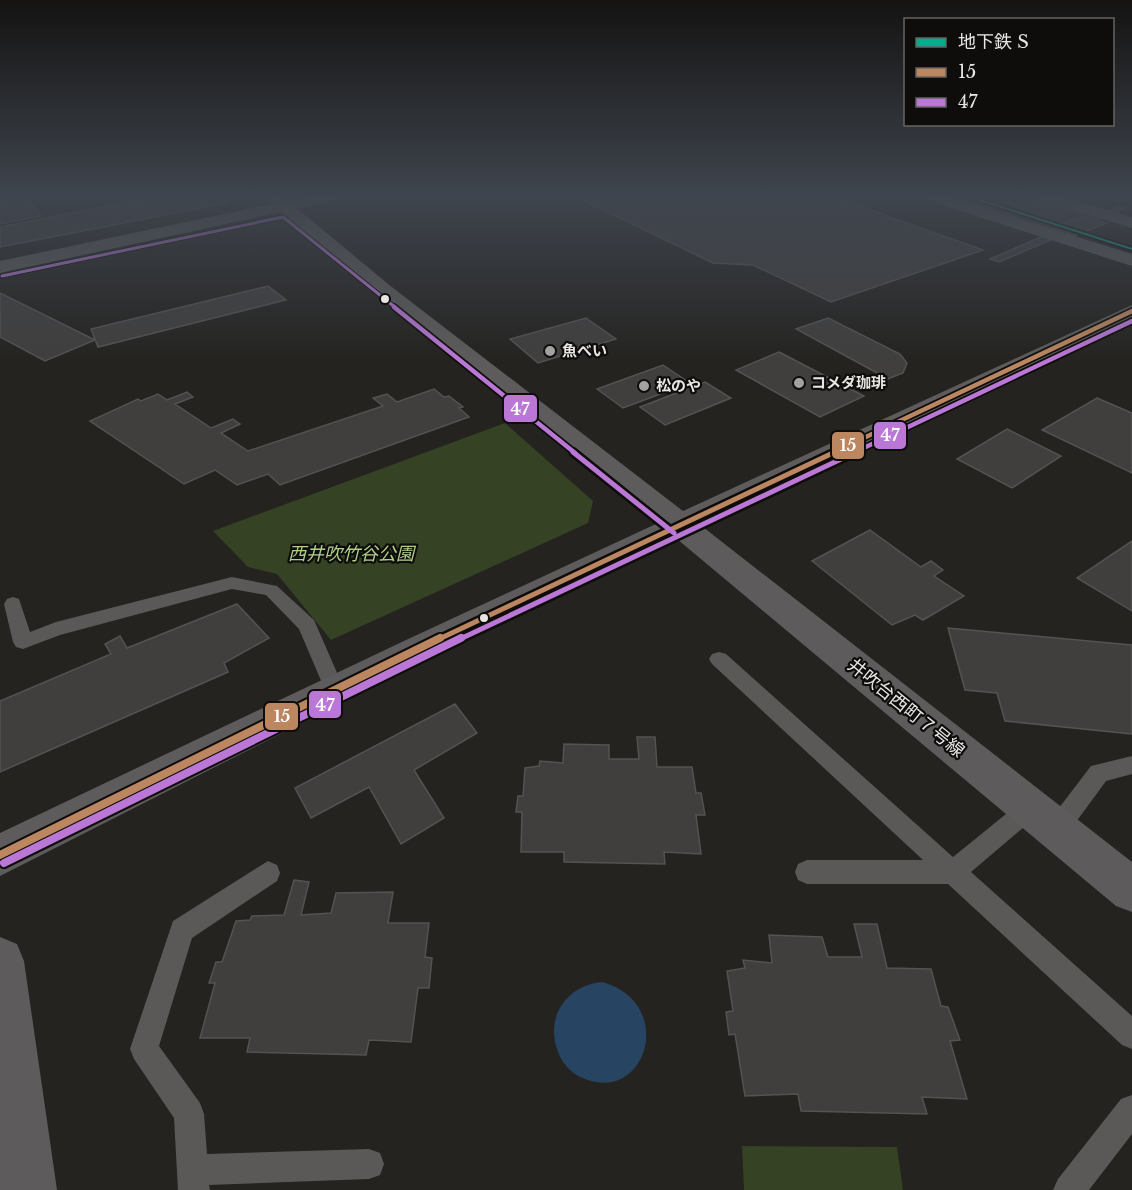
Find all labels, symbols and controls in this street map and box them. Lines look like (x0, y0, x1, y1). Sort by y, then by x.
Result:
legend (904, 18, 1114, 126)
text: 地下鉄 S (958, 31, 1029, 53)
text: 15 (958, 61, 976, 83)
text: 47 (958, 91, 979, 113)
unlabelled marker (379, 293, 391, 305)
place label: 魚べい (562, 341, 607, 360)
marker: 魚べい (543, 344, 557, 358)
place label: コメダ珈琲 (811, 373, 886, 392)
place label: 松のや (656, 376, 701, 395)
marker: コメダ珈琲 (792, 376, 806, 390)
marker: 松のや (637, 379, 651, 393)
line badge: 47 (503, 394, 538, 423)
text: 47 (511, 399, 530, 419)
line badge: 47 (873, 421, 907, 450)
text: 47 (881, 425, 900, 445)
line badge: 15 (831, 431, 865, 460)
text: 15 (840, 435, 856, 455)
park label: 西井吹竹谷公園 (288, 543, 417, 565)
unlabelled marker (478, 612, 490, 624)
street label: 井吹台西町７号線 (843, 654, 969, 762)
line badge: 47 (308, 690, 342, 719)
text: 47 (316, 695, 335, 715)
line badge: 15 (264, 702, 299, 731)
text: 15 (274, 706, 290, 726)

